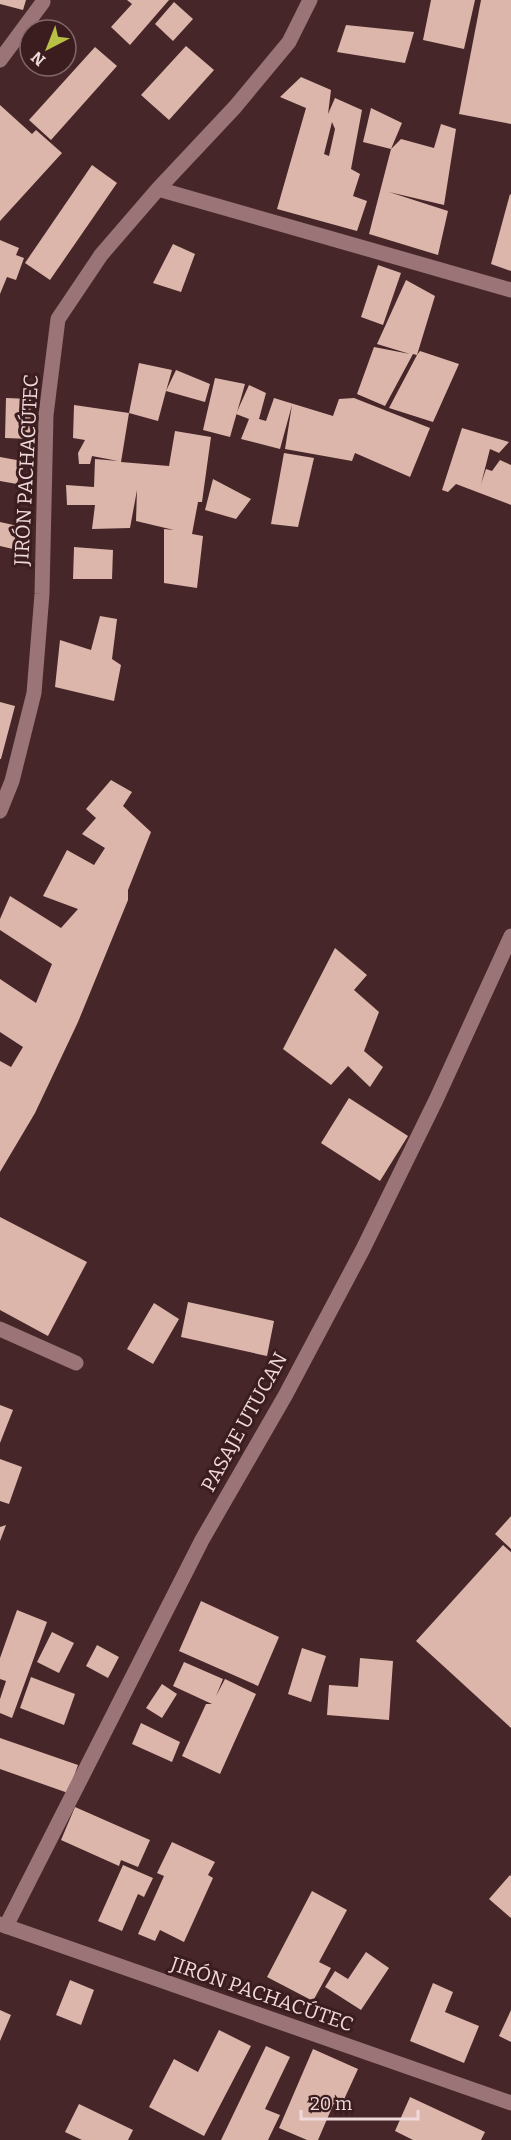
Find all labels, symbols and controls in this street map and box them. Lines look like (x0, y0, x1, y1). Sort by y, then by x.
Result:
north arrow (18, 18, 78, 78)
text: N (27, 48, 49, 70)
street label: JIRÓN PACHACÚTEC (9, 374, 43, 567)
street label: PASAJE UTUCAN (196, 1348, 292, 1496)
street label: JIRÓN PACHACÚTEC (167, 1951, 356, 2036)
scale bar (301, 2083, 418, 2121)
text: 20 m (310, 2093, 352, 2115)

